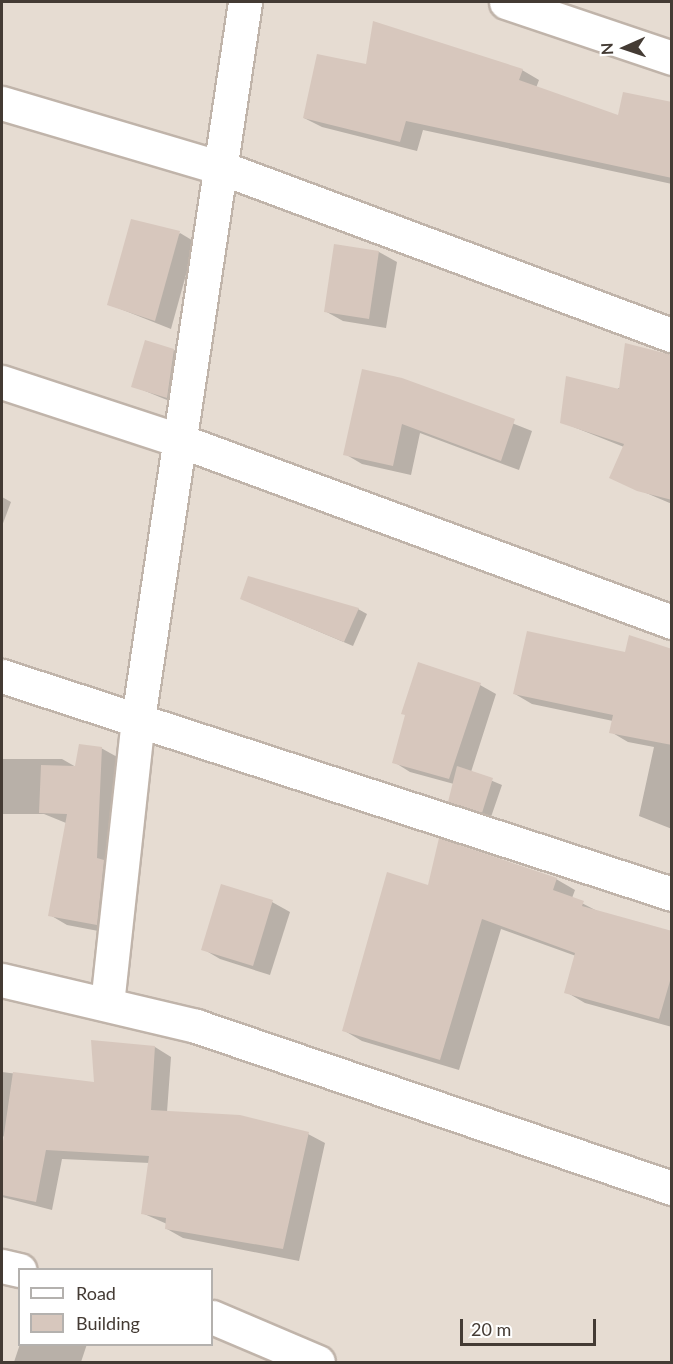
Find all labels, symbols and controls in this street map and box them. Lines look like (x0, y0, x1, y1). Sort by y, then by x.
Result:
north arrow (595, 18, 655, 78)
text: N (597, 42, 616, 56)
legend (18, 1268, 213, 1346)
text: Road (76, 1282, 116, 1304)
scale bar (463, 1307, 600, 1345)
text: Building (76, 1312, 140, 1334)
text: 20 m (471, 1318, 511, 1340)

